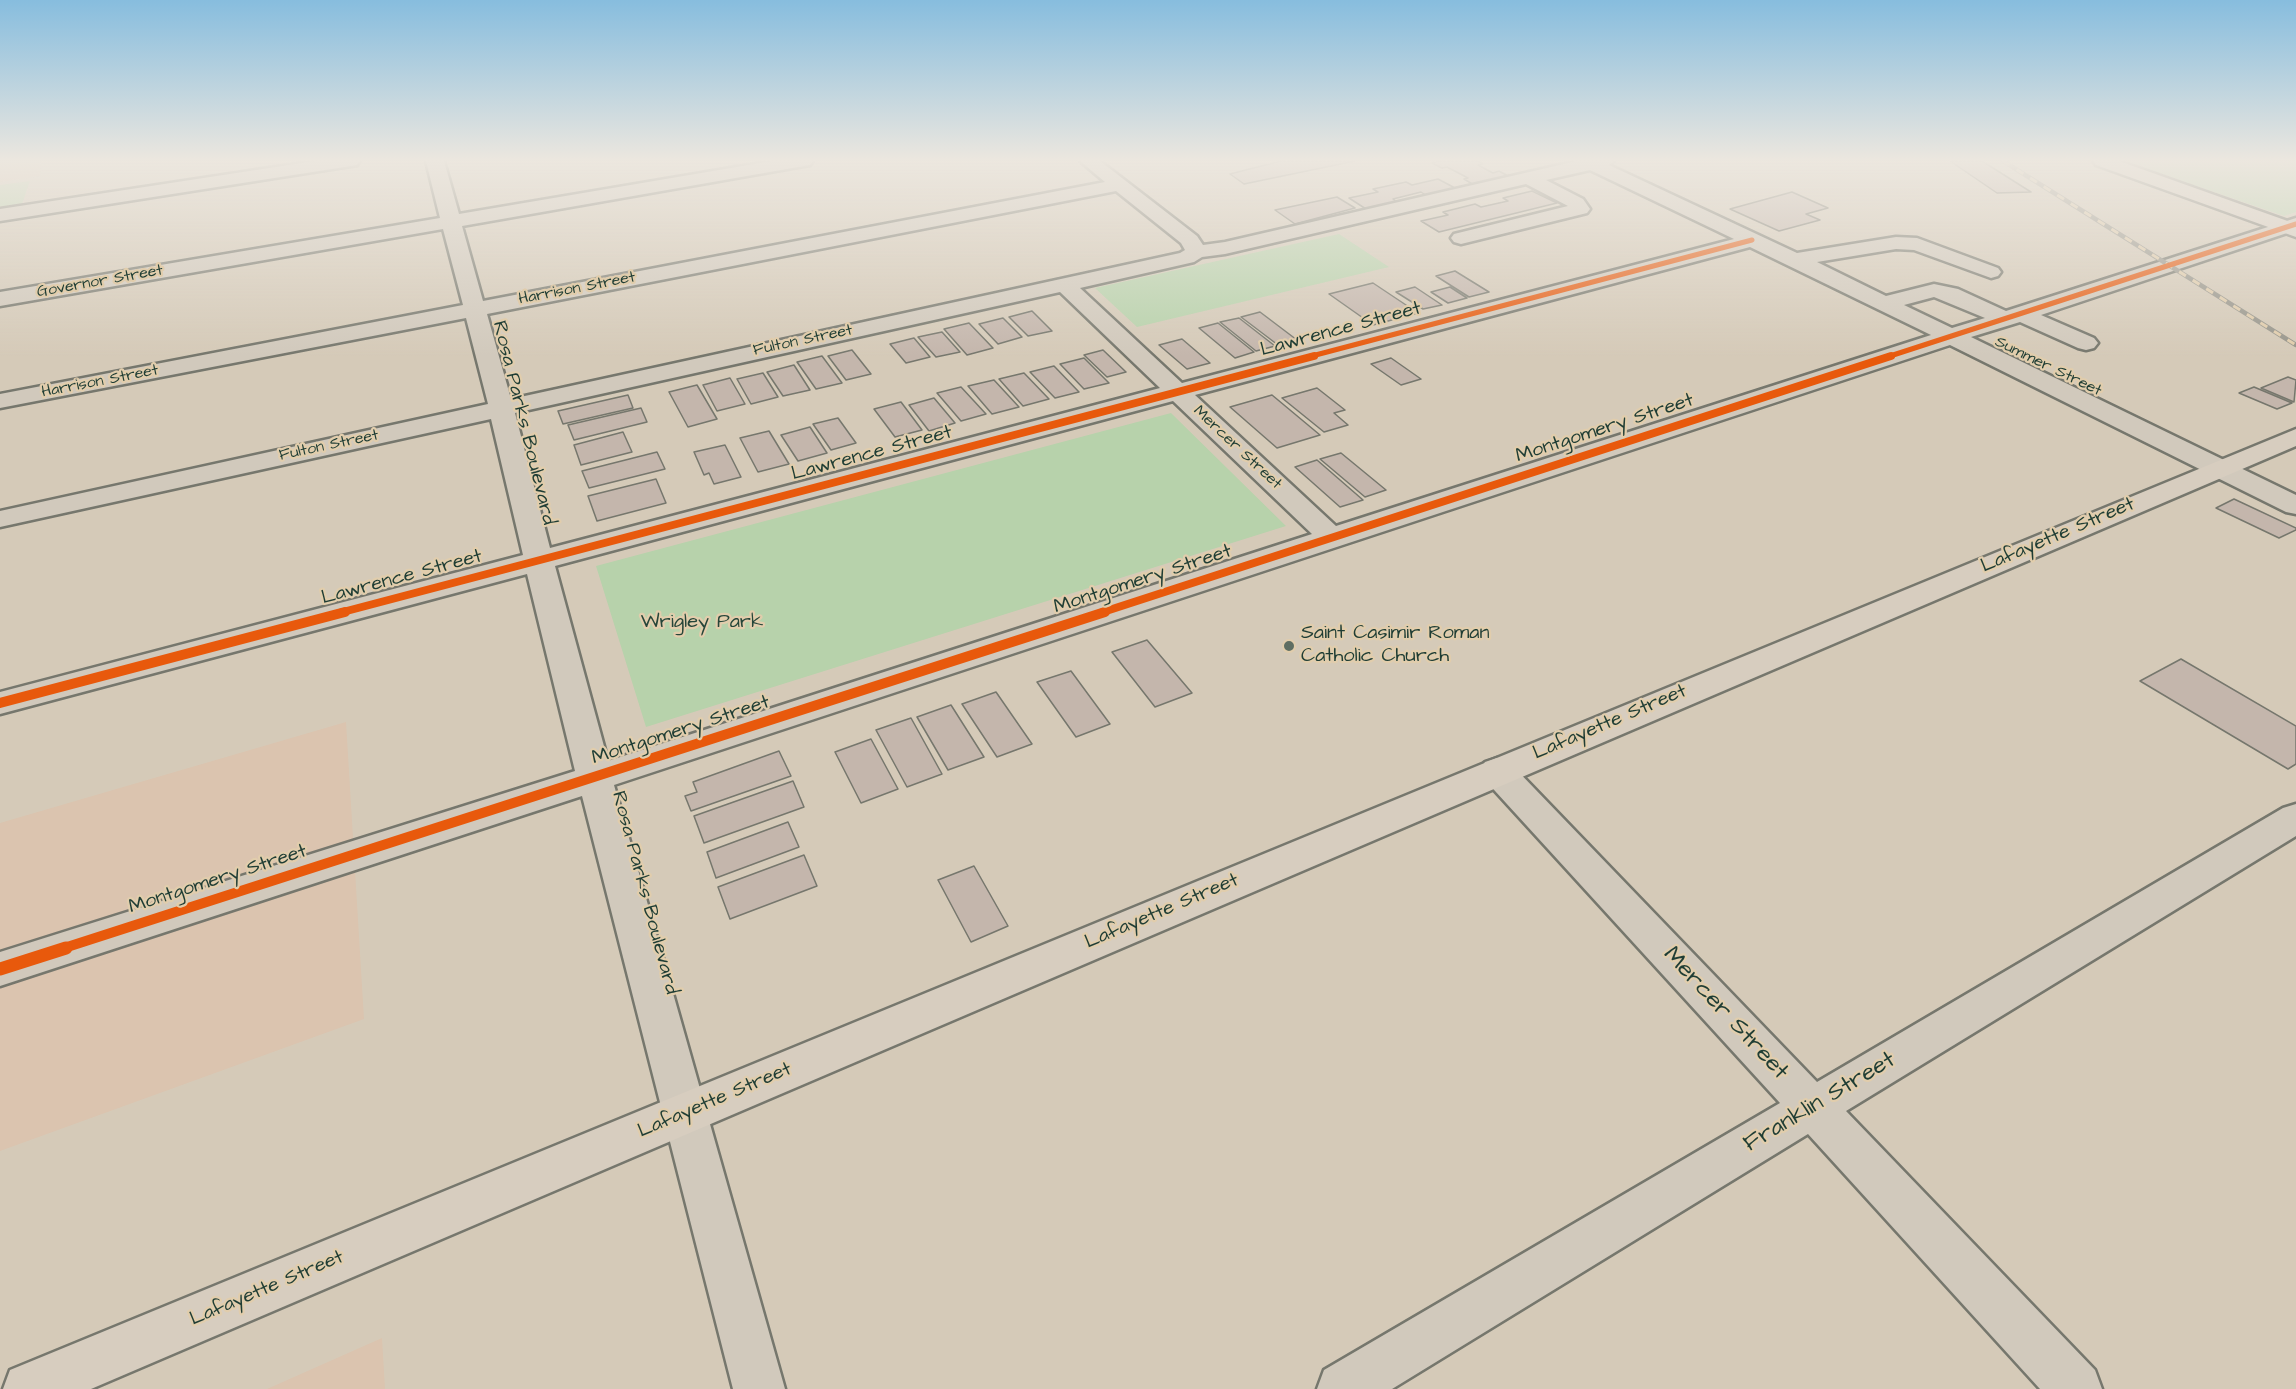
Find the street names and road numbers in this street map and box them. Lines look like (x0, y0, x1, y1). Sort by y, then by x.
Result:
street label: Governor Street (36, 261, 164, 303)
street label: Harrison Street (517, 268, 637, 310)
street label: Lawrence Street (1258, 297, 1424, 363)
street label: Rosa Parks Boulevard (486, 318, 560, 528)
street label: Fulton Street (752, 321, 854, 361)
street label: Summer Street (1991, 333, 2105, 401)
street label: Harrison Street (40, 361, 160, 403)
street label: Montgomery Street (1513, 389, 1697, 469)
street label: Mercer Street (1189, 402, 1285, 494)
street label: Lawrence Street (789, 421, 955, 487)
street label: Fulton Street (278, 426, 380, 466)
street label: Lafayette Street (1978, 493, 2138, 579)
street label: Montgomery Street (1051, 540, 1235, 620)
street label: Lawrence Street (319, 545, 485, 611)
street label: Lafayette Street (1530, 680, 1690, 766)
street label: Montgomery Street (589, 691, 773, 771)
street label: Rosa Parks Boulevard (605, 789, 683, 997)
street label: Montgomery Street (126, 840, 310, 920)
street label: Lafayette Street (1082, 869, 1242, 955)
street label: Mercer Street (1656, 942, 1794, 1086)
street label: Franklin Street (1739, 1046, 1901, 1160)
street label: Lafayette Street (635, 1058, 795, 1144)
street label: Lafayette Street (187, 1246, 347, 1332)

